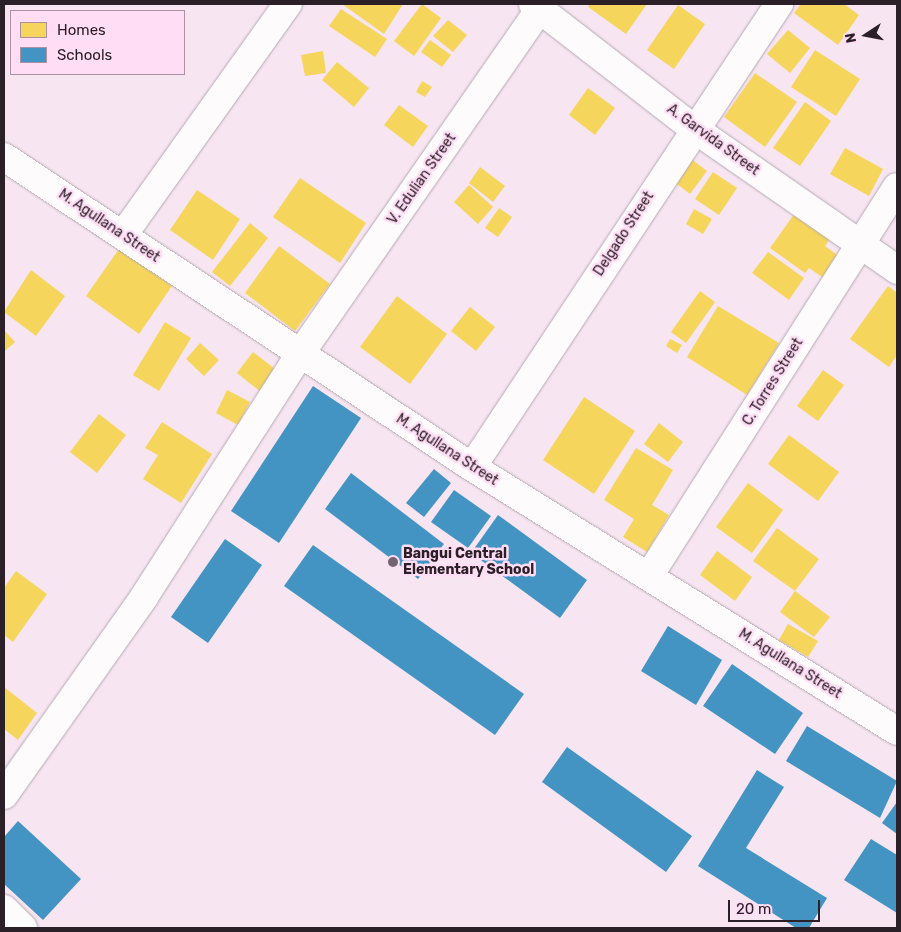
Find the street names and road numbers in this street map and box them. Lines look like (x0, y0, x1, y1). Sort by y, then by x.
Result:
street label: A. Garvida Street (664, 101, 762, 179)
street label: V. Edulian Street (384, 130, 460, 228)
street label: M. Agullana Street (55, 186, 163, 266)
street label: Delgado Street (590, 189, 658, 279)
street label: C. Torres Street (739, 335, 807, 429)
street label: M. Agullana Street (393, 411, 501, 489)
street label: M. Agullana Street (735, 625, 845, 703)

